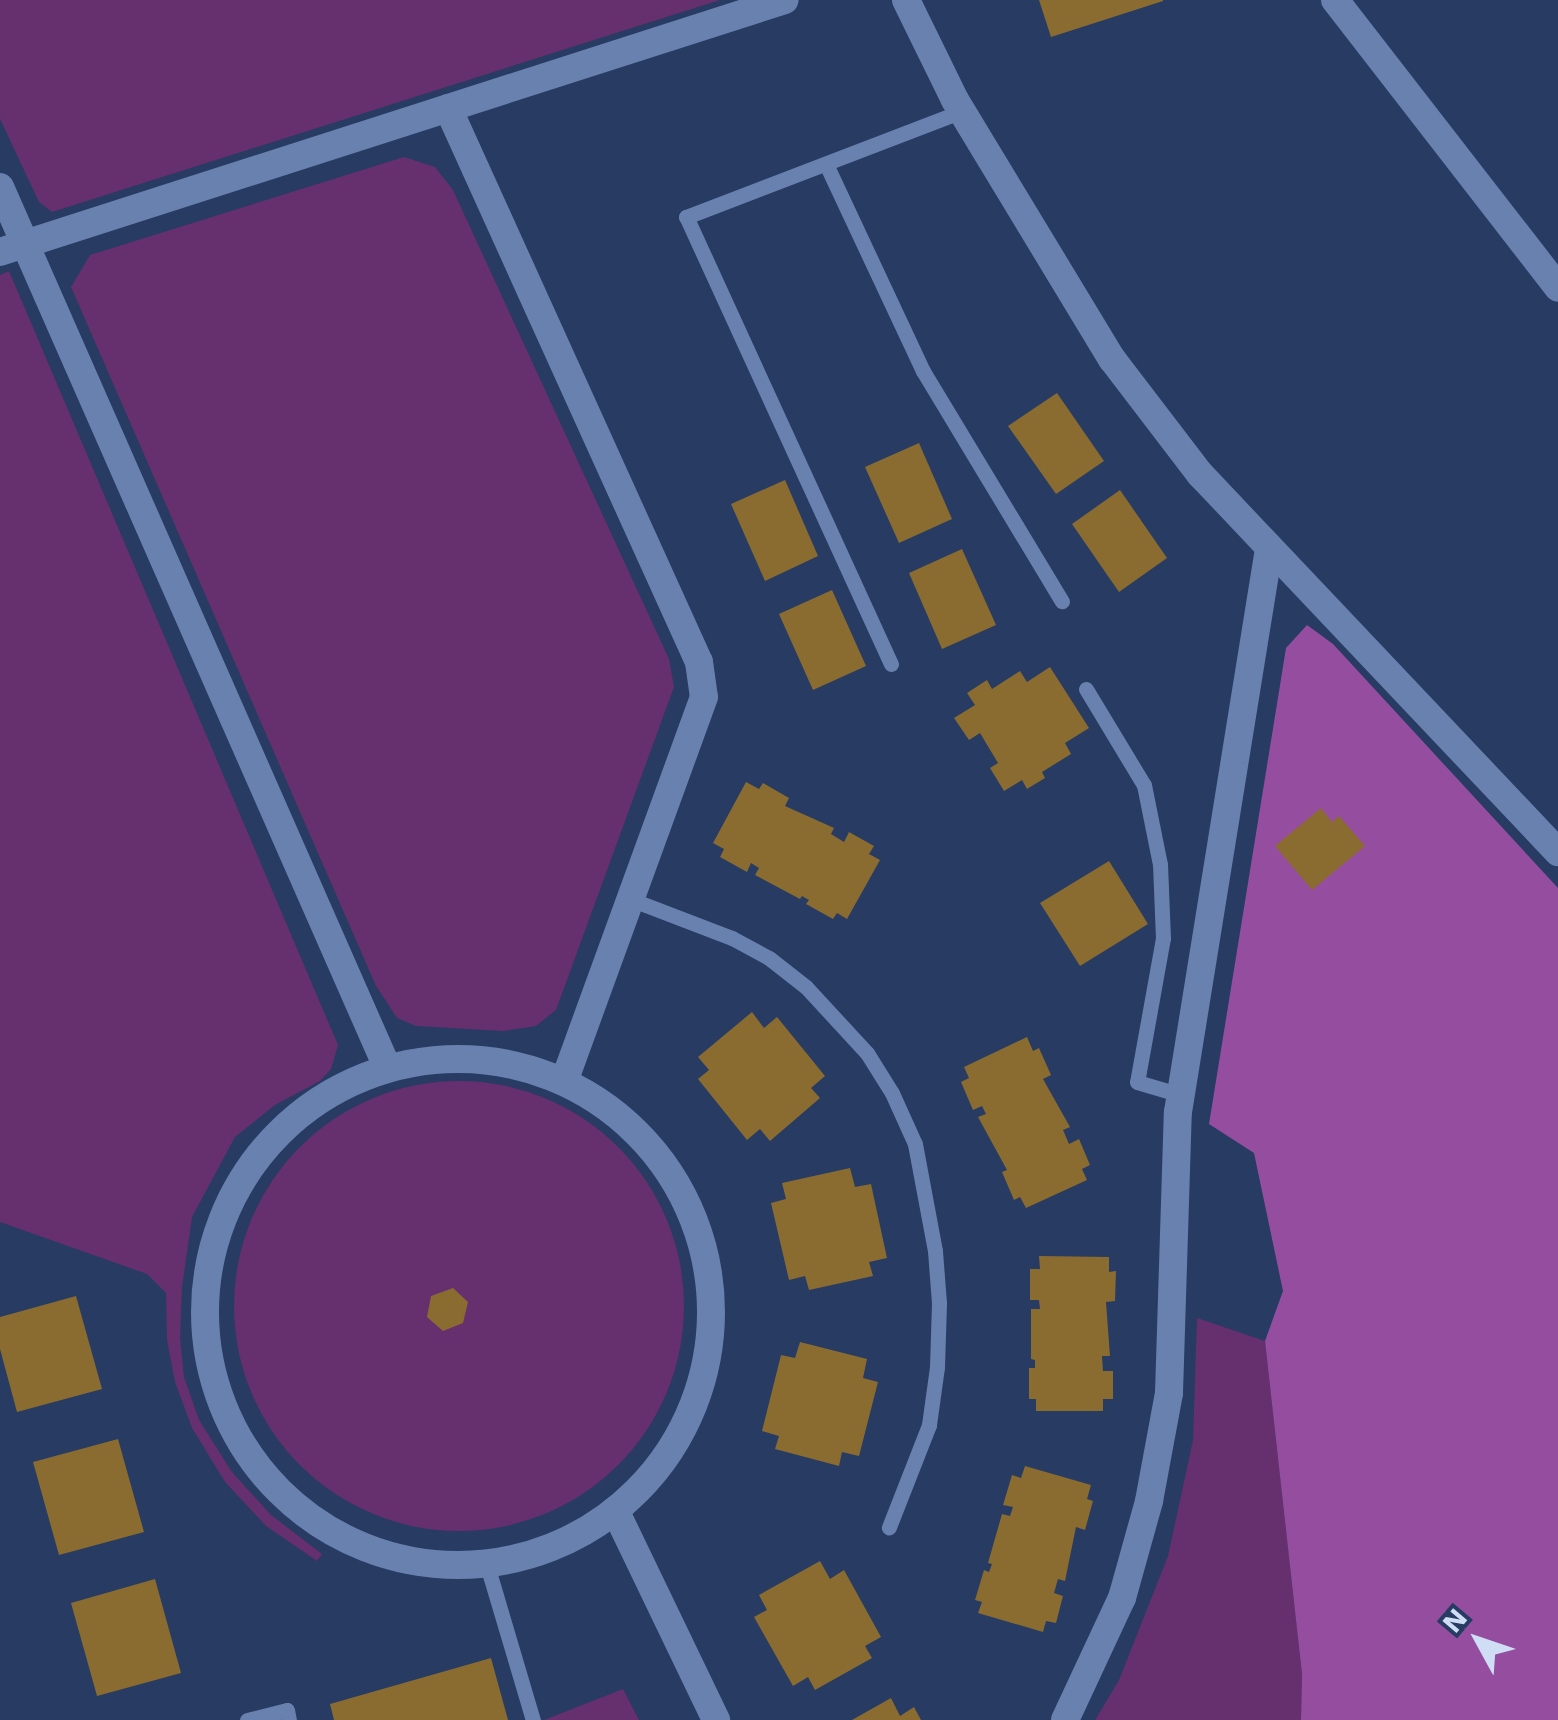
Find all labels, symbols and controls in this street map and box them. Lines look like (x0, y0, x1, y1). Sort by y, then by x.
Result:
north arrow (1428, 1590, 1528, 1690)
text: N (1435, 1602, 1474, 1639)

